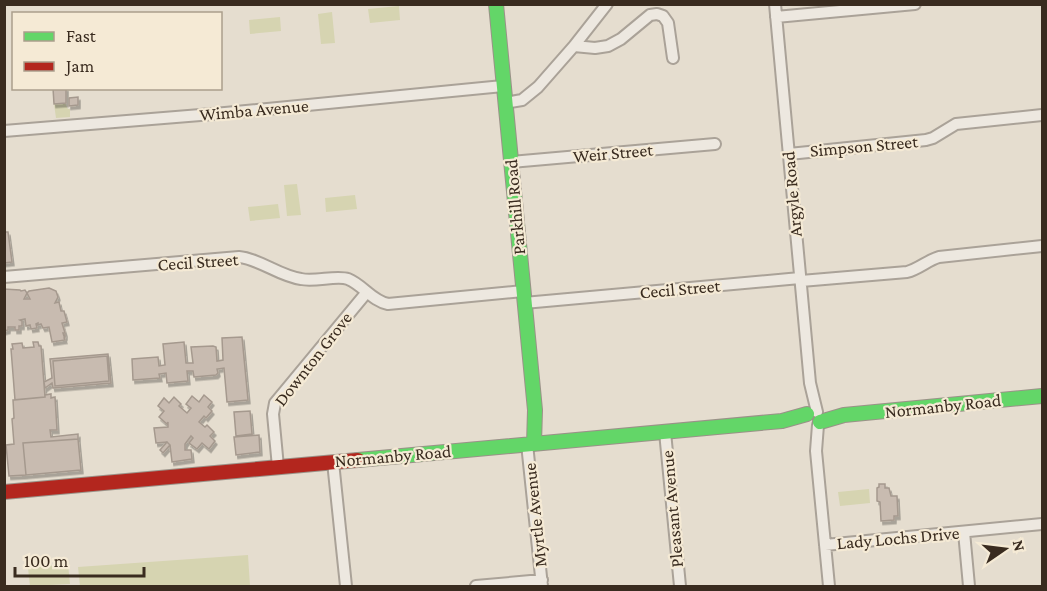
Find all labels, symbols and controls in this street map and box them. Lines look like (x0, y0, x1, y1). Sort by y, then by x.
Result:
legend (12, 12, 222, 90)
text: Fast (66, 26, 97, 46)
text: Jam (64, 56, 95, 76)
street label: Wimba Avenue (199, 95, 309, 125)
street label: Simpson Street (809, 131, 920, 161)
street label: Weir Street (572, 139, 655, 166)
street label: Argyle Road (778, 150, 806, 238)
street label: Parkhill Road (501, 158, 529, 256)
street label: Cecil Street (157, 249, 240, 275)
street label: Cecil Street (639, 275, 722, 302)
street label: Downton Grove (270, 308, 356, 410)
street label: Normanby Road (884, 390, 1003, 422)
street label: Normanby Road (334, 441, 453, 471)
street label: Pleasant Avenue (657, 450, 687, 568)
street label: Myrtle Avenue (520, 462, 550, 568)
north arrow (975, 519, 1035, 579)
street label: Lady Lochs Drive (836, 523, 960, 553)
text: N (1010, 538, 1029, 553)
scale bar (15, 540, 144, 578)
text: 100 m (24, 551, 69, 571)

